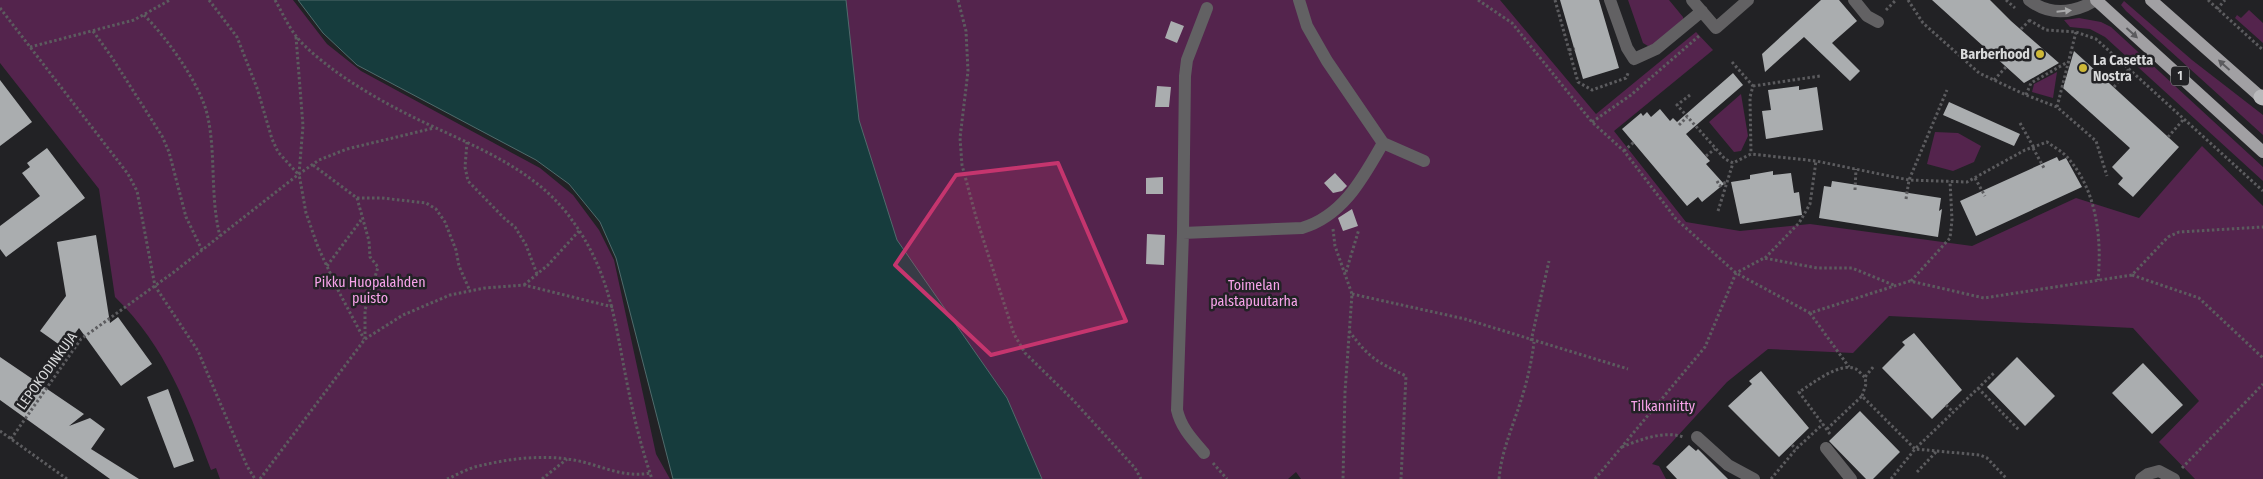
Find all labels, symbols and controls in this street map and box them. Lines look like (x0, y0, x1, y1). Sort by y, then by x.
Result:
one-way arrow (2056, 7, 2072, 15)
one-way arrow (2126, 27, 2138, 39)
place label: Barberhood (1960, 46, 2030, 63)
marker: Barberhood (2034, 48, 2046, 60)
place label: La Casetta Nostra (2093, 52, 2153, 85)
one-way arrow (2219, 59, 2231, 71)
marker: La Casetta Nostra (2077, 62, 2089, 74)
road number: 1 (2171, 66, 2189, 85)
park label: Pikku Huopalahden puisto (314, 274, 426, 307)
park label: Toimelan palstapuutarha (1210, 277, 1298, 310)
street label: LEPOKODINKUJA (13, 328, 81, 413)
park label: Tilkanniitty (1631, 398, 1696, 415)

